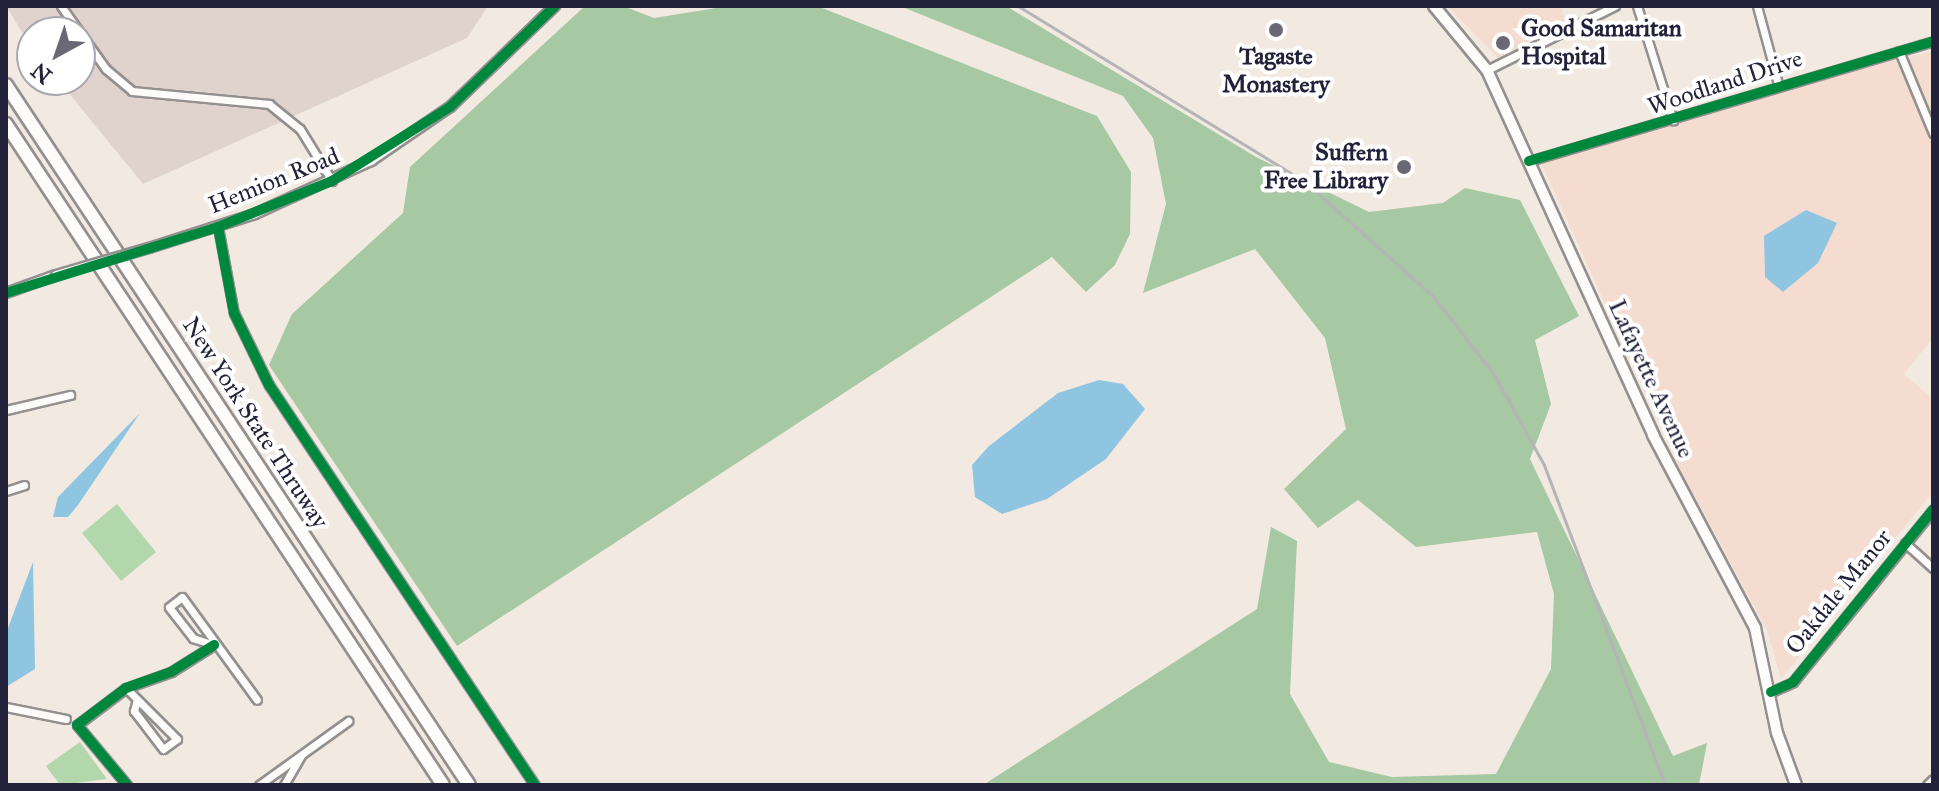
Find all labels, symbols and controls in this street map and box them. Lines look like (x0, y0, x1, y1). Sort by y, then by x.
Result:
place label: Good Samaritan Hospital (1521, 15, 1682, 71)
north arrow (16, 16, 96, 96)
marker: Tagaste Monastery (1267, 21, 1285, 39)
marker: Good Samaritan Hospital (1492, 32, 1514, 54)
place label: Tagaste Monastery (1222, 43, 1330, 99)
street label: Woodland Drive (1644, 44, 1806, 122)
text: N (26, 57, 57, 90)
place label: Suffern Free Library (1264, 139, 1388, 195)
street label: Hemion Road (204, 142, 344, 220)
marker: Suffern Free Library (1395, 158, 1413, 176)
street label: Lafayette Avenue (1602, 295, 1700, 463)
street label: New York State Thruway (176, 312, 334, 534)
street label: Oakdale Manor (1780, 524, 1898, 660)

